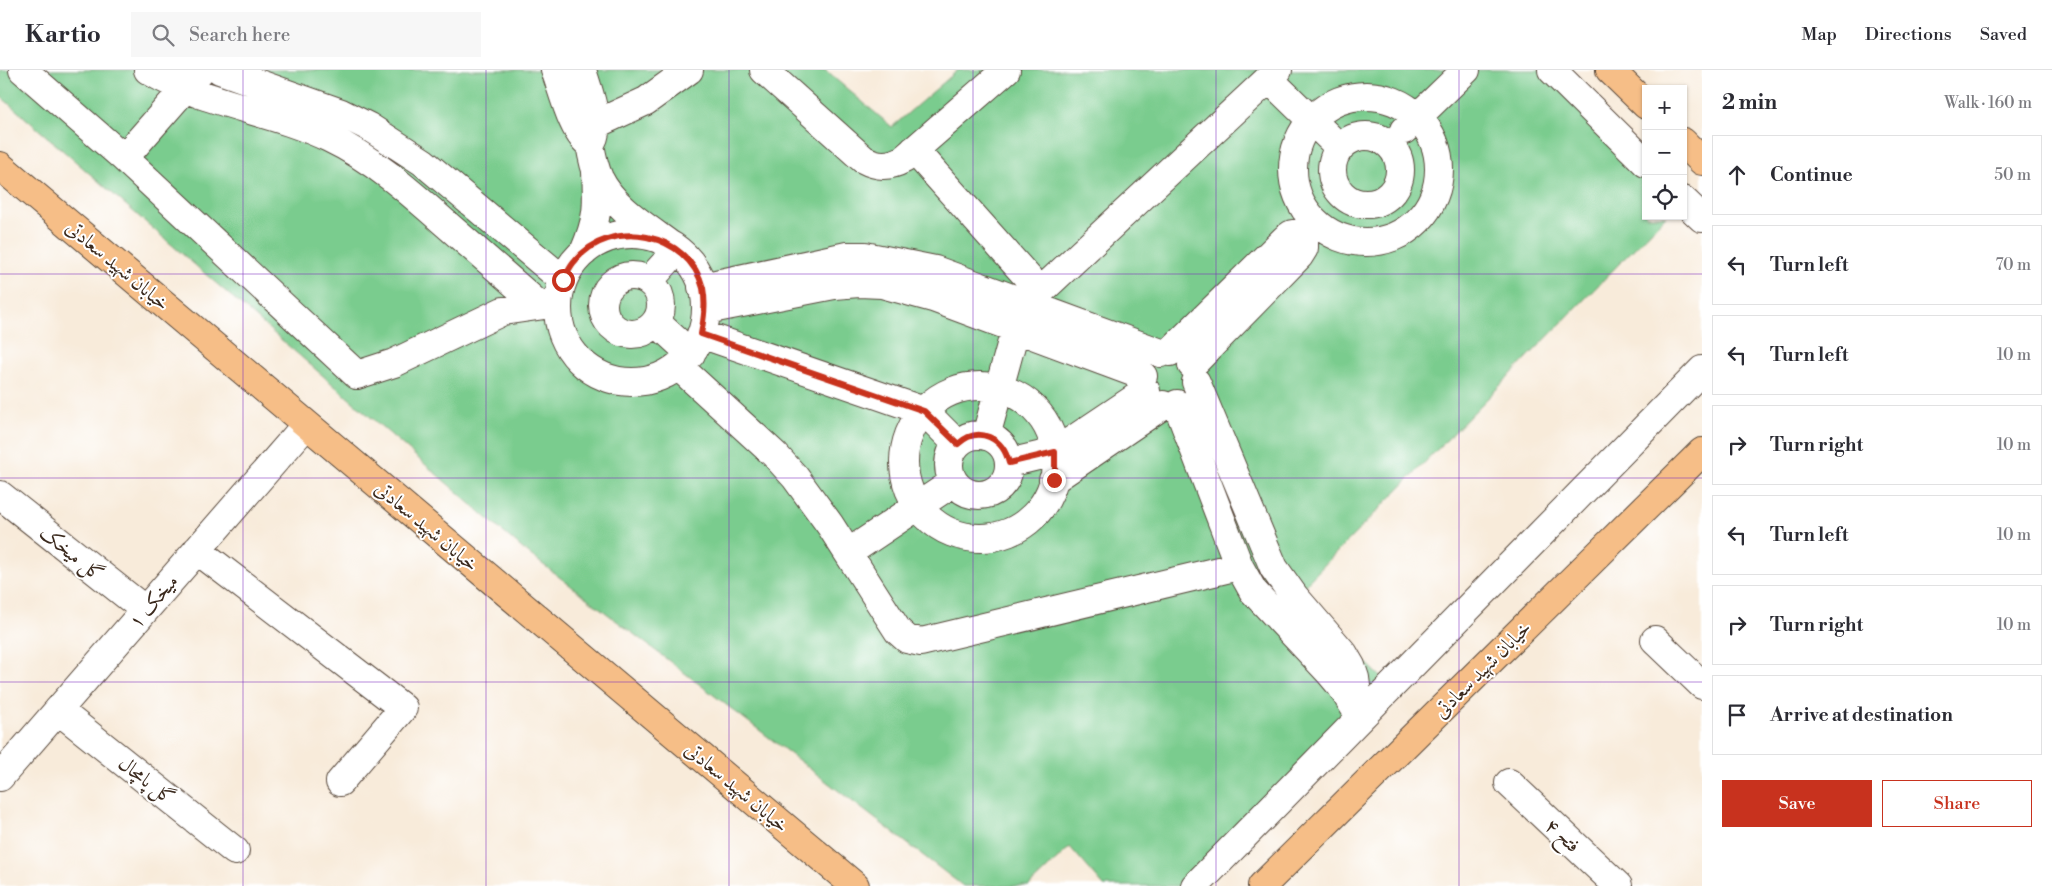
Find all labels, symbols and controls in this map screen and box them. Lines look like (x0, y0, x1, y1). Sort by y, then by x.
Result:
search box (131, 12, 481, 57)
text: Kartio (25, 20, 101, 50)
icon: search (149, 21, 177, 49)
text: Search here (189, 23, 290, 47)
text: Map (1801, 23, 1837, 46)
text: Directions (1865, 23, 1952, 46)
text: Saved (1980, 23, 2027, 46)
map controls (1642, 85, 1687, 220)
button: + (1642, 85, 1687, 130)
text: 2 min (1722, 90, 1777, 116)
text: Walk · 160 m (1944, 93, 2032, 113)
button: − (1642, 130, 1687, 175)
icon: ahead (1723, 161, 1751, 189)
text: Continue (1770, 163, 1853, 187)
text: 50 m (1994, 165, 2031, 185)
button: locate (1642, 175, 1687, 220)
street label: خیابان شهید سعادتی (60, 215, 174, 317)
icon: left (1723, 251, 1751, 279)
text: Turn left (1770, 253, 1849, 277)
text: 70 m (1995, 255, 2031, 275)
route start (552, 269, 575, 292)
icon: left (1723, 341, 1751, 369)
text: Turn left (1770, 343, 1849, 367)
text: 10 m (1997, 345, 2031, 365)
icon: right (1723, 431, 1751, 459)
text: Turn right (1770, 433, 1863, 457)
text: 10 m (1997, 435, 2031, 455)
route end (1043, 469, 1066, 492)
street label: خیابان شهید سعادتی (369, 476, 483, 578)
street label: گل میخک (34, 520, 109, 588)
icon: left (1723, 521, 1751, 549)
text: Turn left (1770, 523, 1849, 547)
text: 10 m (1997, 525, 2031, 545)
street label: میخک ۱ (124, 570, 184, 634)
icon: right (1723, 611, 1751, 639)
text: Turn right (1770, 613, 1863, 637)
text: 10 m (1997, 615, 2031, 635)
street label: خیابان شهید سعادتی (1429, 616, 1537, 724)
icon: arrive (1723, 701, 1751, 729)
text: Arrive at destination (1770, 703, 1953, 727)
street label: خیابان شهید سعادتی (679, 737, 793, 839)
street label: گل پامچال (112, 751, 180, 812)
button: Save (1722, 780, 1872, 827)
button: Share (1882, 780, 2032, 827)
street label: فتح ۴ (1536, 814, 1585, 862)

